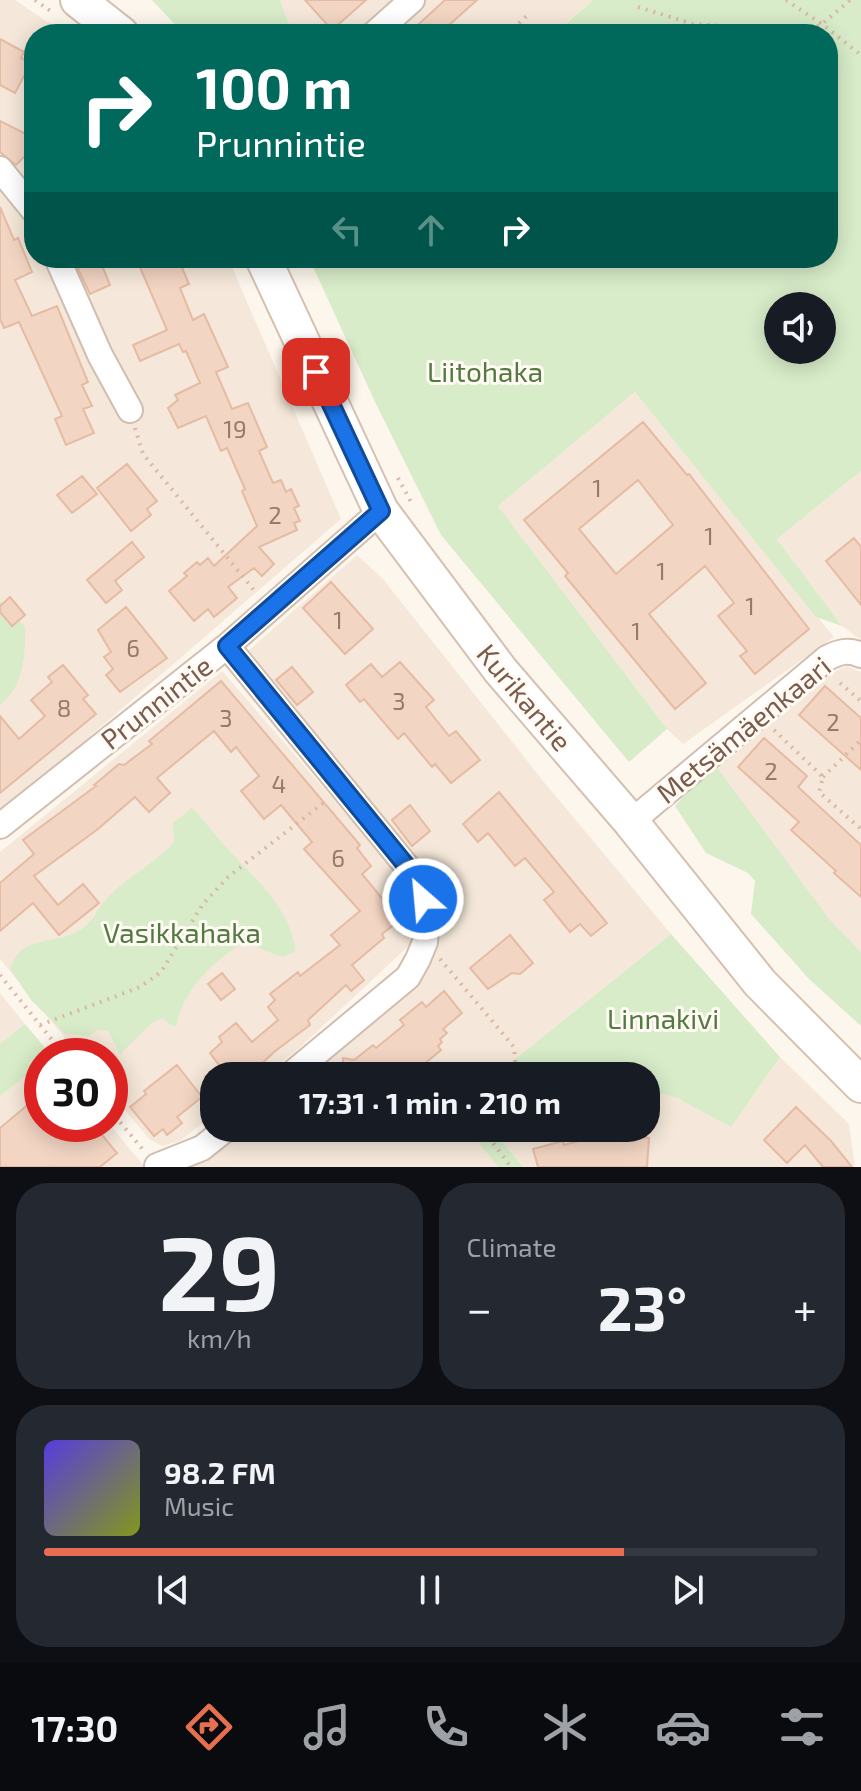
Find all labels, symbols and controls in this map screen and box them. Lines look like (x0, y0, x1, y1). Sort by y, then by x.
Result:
text: 100 m (196, 53, 352, 120)
icon: right (64, 56, 168, 160)
text: Prunnintie (196, 121, 366, 164)
icon: left (325, 208, 369, 252)
icon: ahead (409, 208, 453, 252)
icon: right (493, 208, 537, 252)
map controls (764, 292, 836, 364)
button: sound (764, 292, 836, 364)
pin (282, 338, 350, 406)
icon: arrive (294, 350, 338, 394)
park label: Liitohaka (427, 354, 543, 388)
house number: 19 (223, 414, 247, 443)
house number: 1 (592, 473, 602, 502)
house number: 2 (268, 500, 282, 529)
house number: 1 (704, 521, 714, 550)
house number: 1 (656, 556, 666, 585)
house number: 1 (745, 591, 755, 620)
house number: 1 (333, 605, 343, 634)
house number: 1 (631, 616, 641, 645)
house number: 6 (126, 633, 140, 662)
street label: Kurikantie (470, 637, 580, 757)
street label: Prunnintie (93, 648, 219, 756)
street label: Metsämäenkaari (649, 648, 837, 810)
house number: 3 (392, 686, 406, 715)
house number: 8 (57, 693, 71, 722)
house number: 3 (219, 703, 233, 732)
house number: 2 (826, 707, 840, 736)
house number: 2 (764, 756, 778, 785)
house number: 4 (272, 769, 286, 798)
house number: 6 (331, 843, 345, 872)
position arrow (381, 857, 465, 941)
park label: Vasikkahaka (103, 915, 261, 949)
park label: Linnakivi (607, 1001, 719, 1035)
speed limit sign: 30 (24, 1038, 128, 1142)
text: 17:31 · 1 min · 210 m (299, 1084, 561, 1120)
text: 29 (158, 1207, 280, 1332)
text: Climate (467, 1231, 556, 1262)
text: 23° (598, 1271, 687, 1343)
text: − (467, 1281, 492, 1334)
text: + (793, 1281, 817, 1334)
text: km/h (187, 1322, 252, 1353)
text: 98.2 FM (164, 1454, 276, 1490)
text: Music (164, 1490, 234, 1521)
icon: previous (151, 1568, 195, 1612)
icon: pause (408, 1568, 452, 1612)
icon: next (666, 1568, 710, 1612)
icon: directions (181, 1699, 237, 1755)
icon: music (299, 1699, 355, 1755)
icon: phone (418, 1699, 474, 1755)
icon: climate (537, 1699, 593, 1755)
icon: car (655, 1699, 711, 1755)
icon: filters (774, 1699, 830, 1755)
text: 17:30 (31, 1706, 118, 1749)

